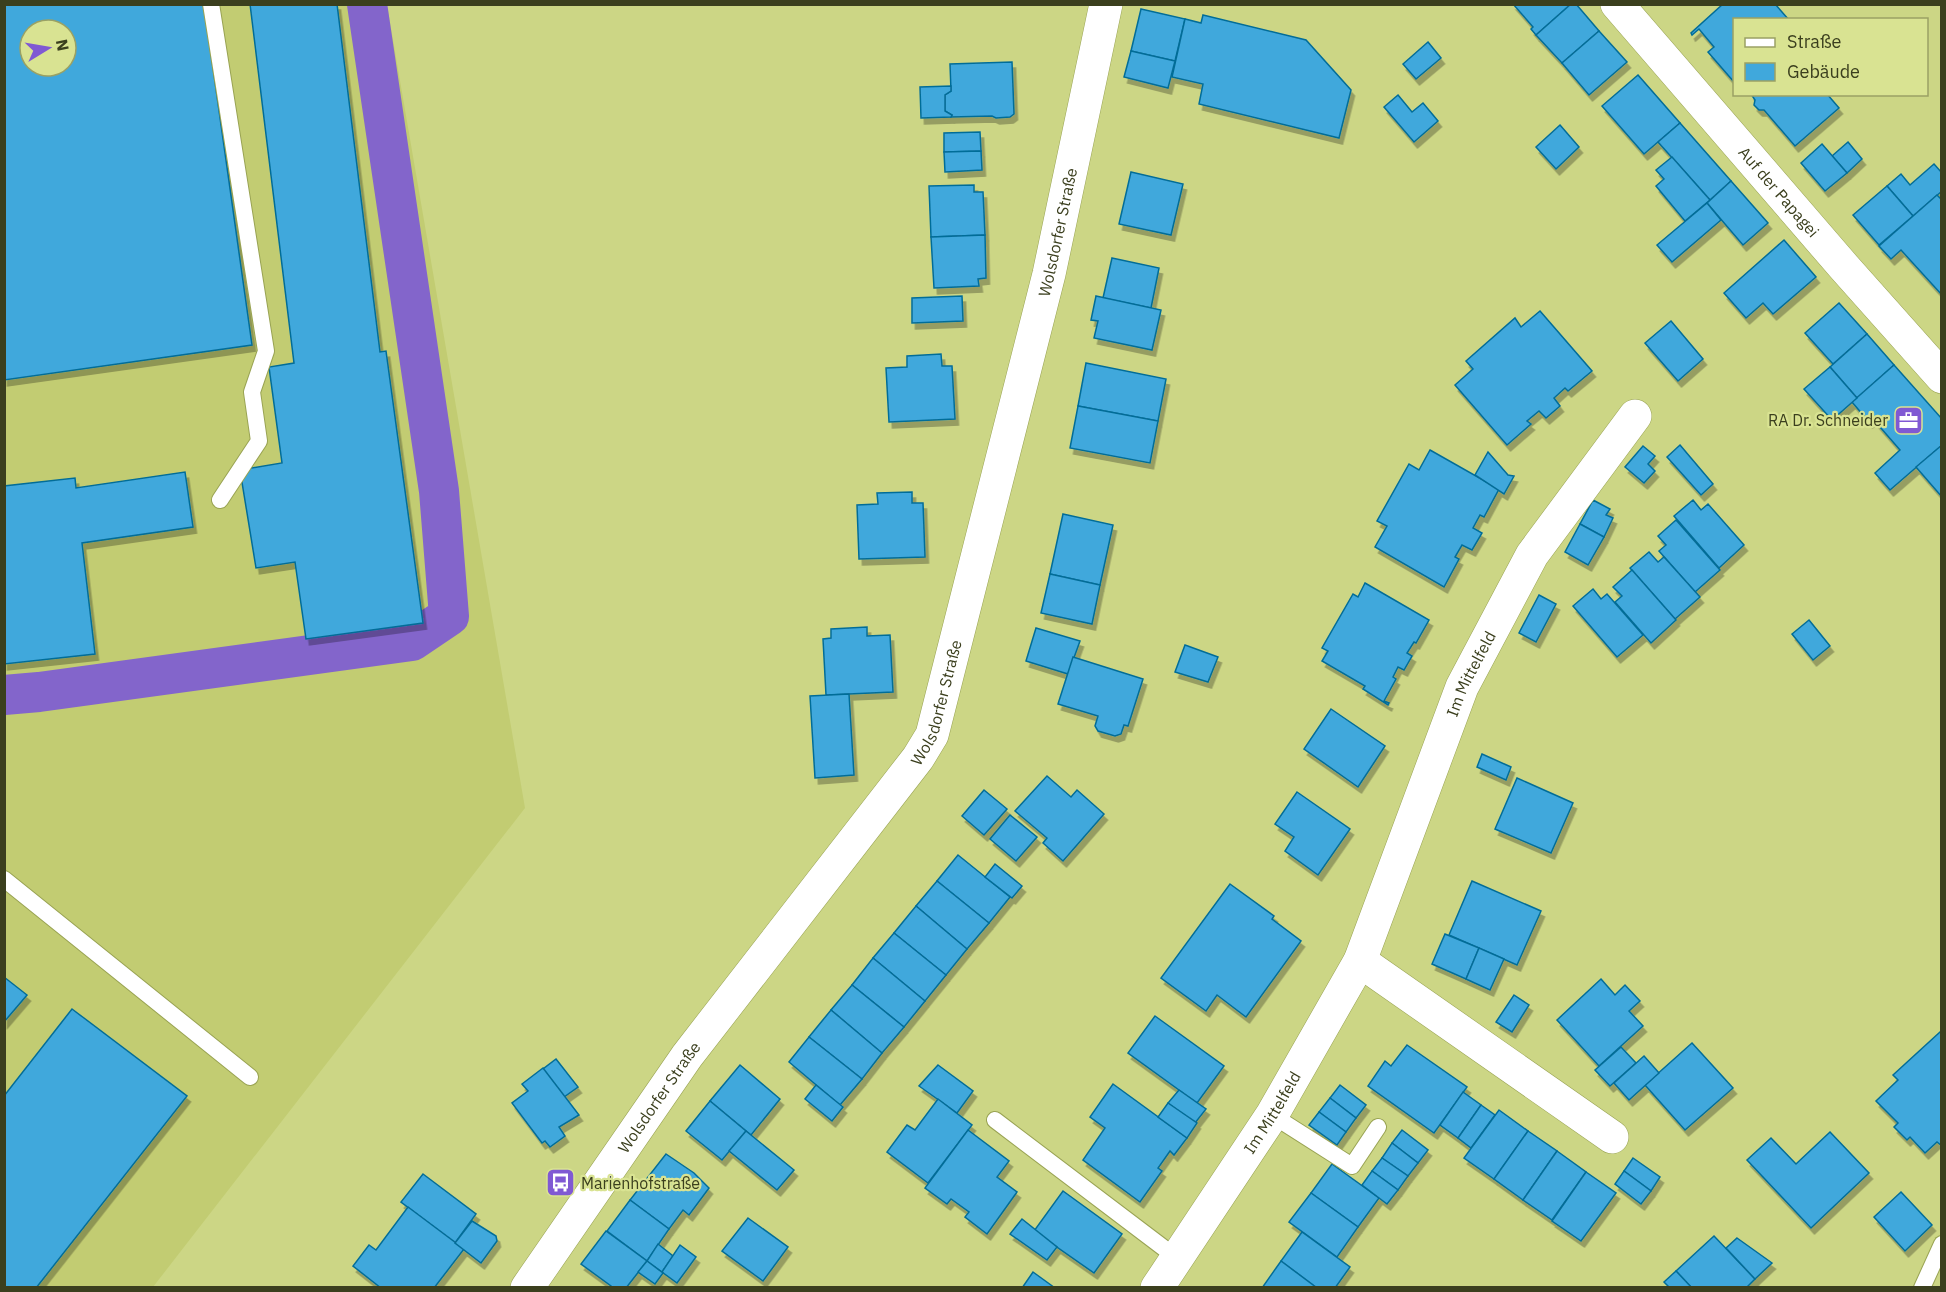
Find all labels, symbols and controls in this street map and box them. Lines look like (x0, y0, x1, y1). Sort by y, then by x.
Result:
north arrow (18, 18, 78, 78)
legend (1733, 18, 1928, 96)
text: Straße (1787, 30, 1841, 53)
text: N (52, 38, 74, 53)
text: Gebäude (1787, 60, 1860, 83)
street label: Auf der Papagei (1735, 142, 1824, 241)
street label: Wolsdorfer Straße (1034, 166, 1081, 299)
office icon: RA Dr. Schneider (1893, 404, 1925, 436)
place label: RA Dr. Schneider (1768, 410, 1888, 430)
street label: Im Mittelfeld (1442, 628, 1500, 719)
street label: Wolsdorfer Straße (906, 638, 966, 769)
street label: Wolsdorfer Straße (613, 1037, 705, 1157)
street label: Im Mittelfeld (1239, 1068, 1305, 1157)
bus stop icon: Marienhofstraße (544, 1167, 576, 1199)
place label: Marienhofstraße (581, 1173, 700, 1193)

